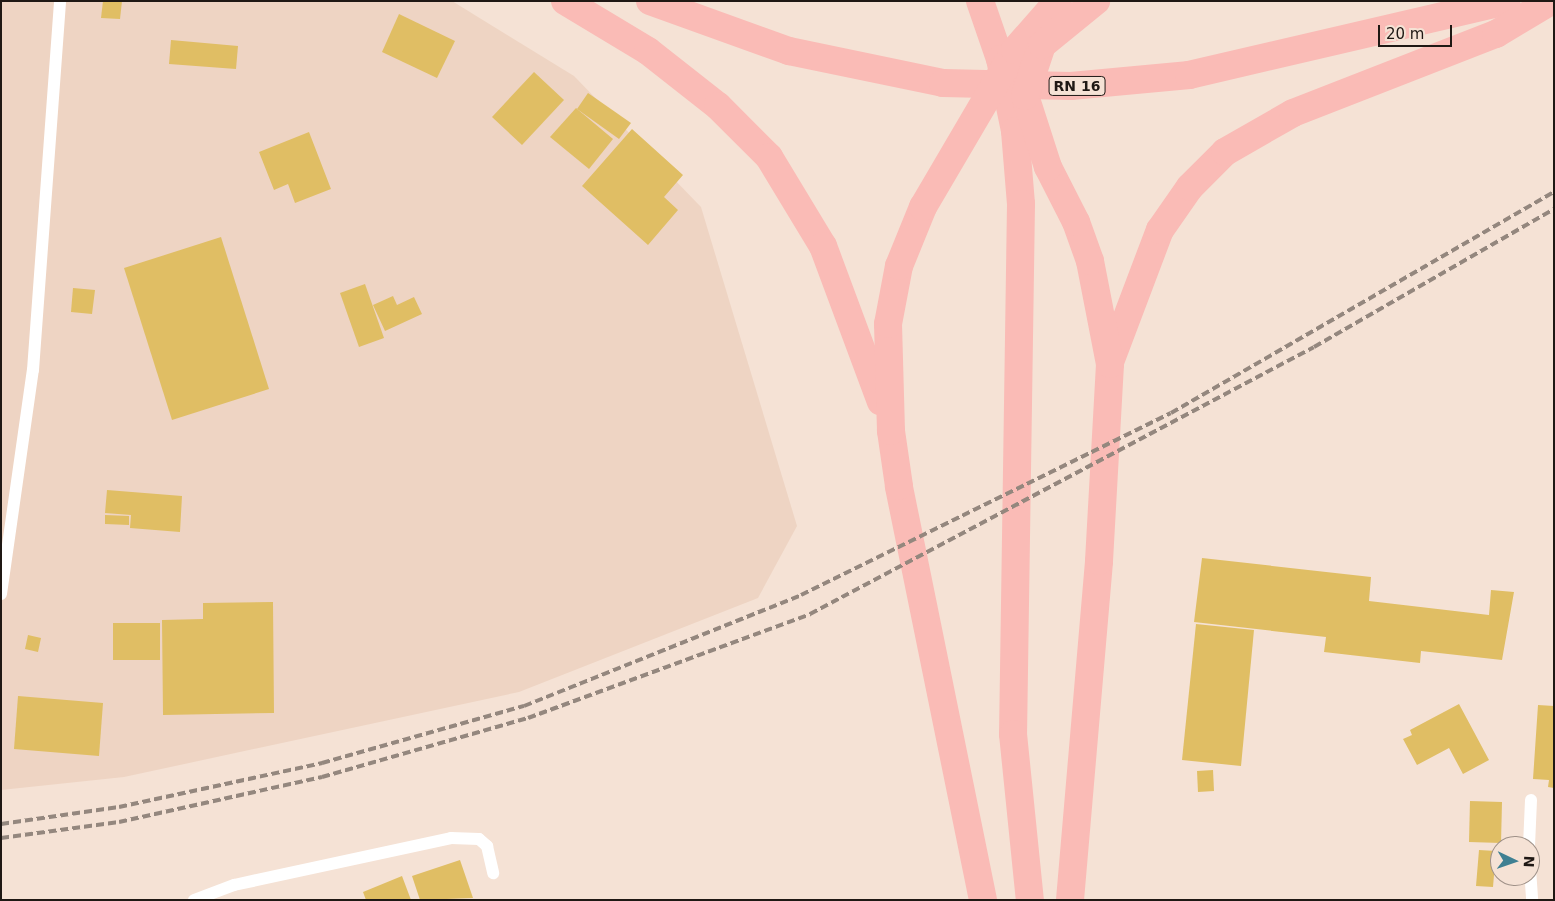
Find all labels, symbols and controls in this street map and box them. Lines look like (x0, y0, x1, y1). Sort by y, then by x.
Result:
scale bar (1380, 15, 1454, 47)
text: 20 m (1386, 25, 1424, 43)
road number: RN 16 (1048, 74, 1106, 98)
north arrow (1490, 836, 1540, 886)
text: N (1521, 855, 1537, 868)

